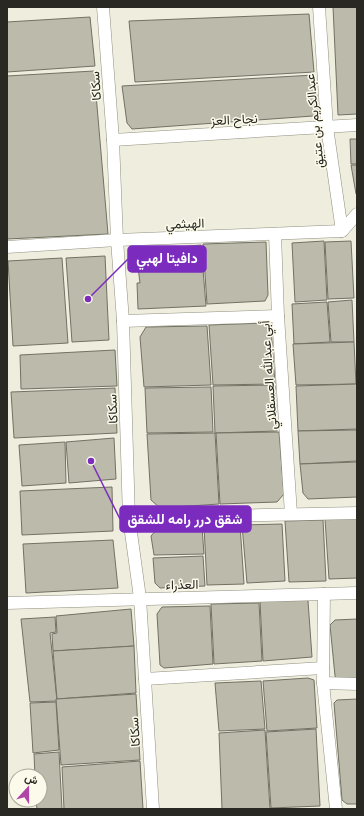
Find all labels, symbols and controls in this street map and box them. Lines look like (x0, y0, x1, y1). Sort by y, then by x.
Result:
street label: سكاكا (87, 71, 104, 101)
street label: عبدالكريم بن عتيق (302, 73, 328, 169)
street label: نجاح العز (209, 111, 258, 130)
street label: الهيثمي (165, 215, 205, 235)
callout: دافيتا لهبي (128, 246, 206, 272)
text: دافيتا لهبي (136, 250, 198, 270)
street label: أبي عبدالله العسقلاني (257, 320, 283, 430)
street label: سكاكا (104, 394, 121, 424)
callout: شقق درر رامه للشقق (120, 506, 251, 532)
text: شقق درر رامه للشقق (128, 511, 242, 528)
street label: العذراء (165, 577, 199, 593)
street label: سكاكا (126, 717, 143, 747)
north arrow (8, 768, 48, 808)
text: ش (23, 771, 40, 788)

